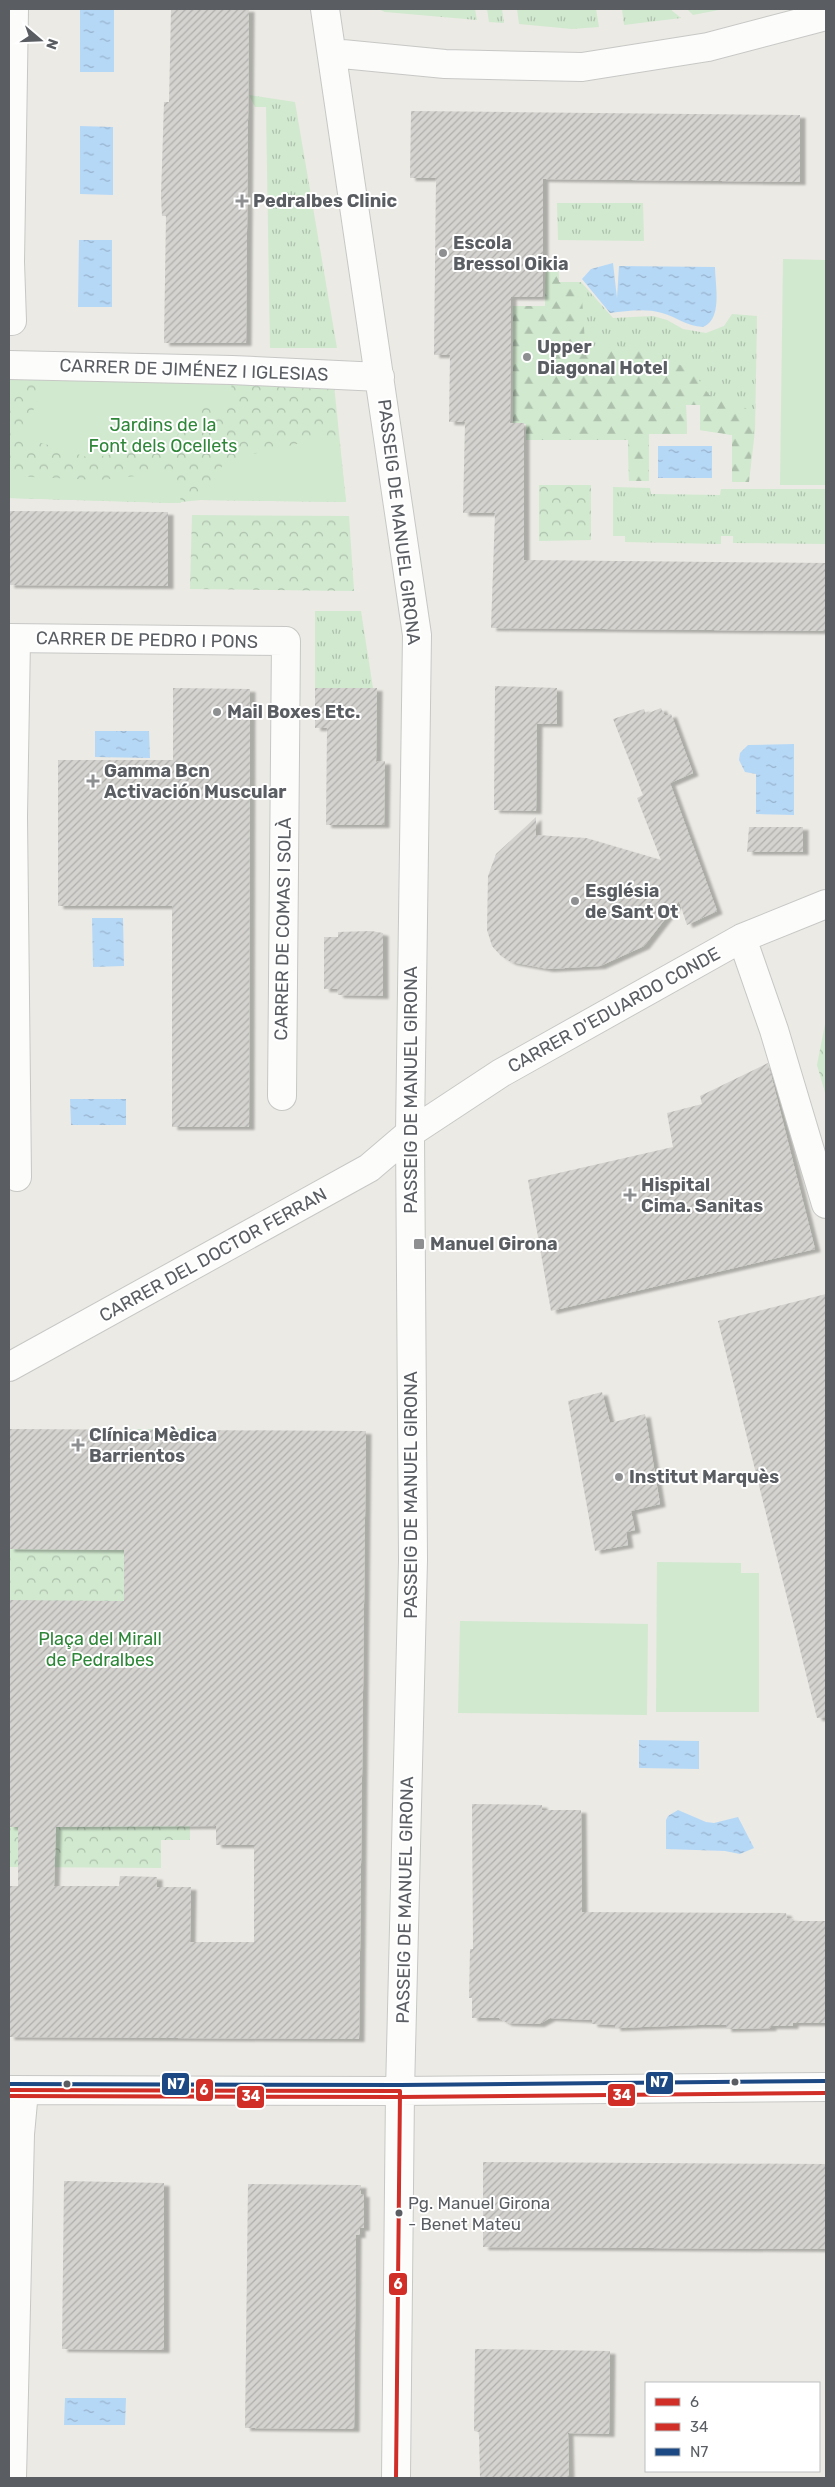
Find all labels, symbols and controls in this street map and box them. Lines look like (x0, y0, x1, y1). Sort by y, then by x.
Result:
north arrow (15, 15, 65, 65)
text: N (42, 37, 61, 52)
place label: Pedralbes Clinic (253, 190, 397, 212)
marker: Pedralbes Clinic (235, 194, 249, 208)
place label: Escola Bressol Oikia (453, 232, 569, 275)
marker: Escola Bressol Oikia (437, 247, 449, 259)
place label: Upper Diagonal Hotel (537, 336, 668, 379)
marker: Upper Diagonal Hotel (521, 351, 533, 363)
street label: CARRER DE JIMÉNEZ I IGLESIAS (59, 354, 329, 386)
street label: PASSEIG DE MANUEL GIRONA (373, 398, 425, 646)
park label: Jardins de la Font dels Ocellets (89, 414, 237, 457)
street label: CARRER DE PEDRO I PONS (36, 627, 258, 653)
place label: Mail Boxes Etc. (227, 701, 360, 723)
marker: Mail Boxes Etc. (211, 706, 223, 718)
place label: Gamma Bcn Activación Muscular (104, 760, 287, 803)
marker: Gamma Bcn Activación Muscular (86, 774, 100, 788)
street label: CARRER DE COMAS I SOLÀ (270, 817, 296, 1041)
place label: Església de Sant Ot (585, 880, 678, 923)
marker: Església de Sant Ot (569, 895, 581, 907)
street label: CARRER D'EDUARDO CONDE (504, 942, 724, 1078)
street label: PASSEIG DE MANUEL GIRONA (400, 966, 422, 1214)
place label: Hispital Cima. Sanitas (641, 1174, 763, 1217)
street label: CARRER DEL DOCTOR FERRAN (95, 1183, 331, 1327)
marker: Hispital Cima. Sanitas (623, 1188, 637, 1202)
place label: Manuel Girona (430, 1233, 558, 1255)
marker: Manuel Girona (412, 1237, 426, 1251)
street label: PASSEIG DE MANUEL GIRONA (400, 1371, 422, 1619)
place label: Clínica Mèdica Barrientos (89, 1424, 217, 1467)
marker: Clínica Mèdica Barrientos (71, 1438, 85, 1452)
place label: Institut Marquès (629, 1466, 779, 1488)
marker: Institut Marquès (613, 1471, 625, 1483)
park label: Plaça del Mirall de Pedralbes (38, 1628, 162, 1671)
street label: PASSEIG DE MANUEL GIRONA (392, 1776, 418, 2024)
line badge: N7 (645, 2071, 674, 2095)
line badge: N7 (161, 2072, 190, 2096)
text: N7 (650, 2074, 668, 2091)
text: N7 (167, 2076, 185, 2093)
unlabelled marker (730, 2077, 740, 2087)
line badge: 6 (195, 2078, 214, 2102)
unlabelled marker (62, 2079, 72, 2089)
text: 6 (199, 2082, 209, 2099)
line badge: 34 (607, 2083, 636, 2107)
line badge: 34 (236, 2085, 265, 2109)
text: 34 (613, 2087, 632, 2104)
text: 34 (242, 2088, 261, 2105)
place label: Pg. Manuel Girona - Benet Mateu (408, 2193, 550, 2234)
marker: Pg. Manuel Girona - Benet Mateu (394, 2208, 404, 2218)
line badge: 6 (388, 2272, 408, 2296)
text: 6 (393, 2276, 403, 2293)
legend (645, 2382, 820, 2472)
text: 6 (690, 2393, 699, 2411)
text: 34 (690, 2418, 708, 2436)
text: N7 (690, 2443, 708, 2461)

